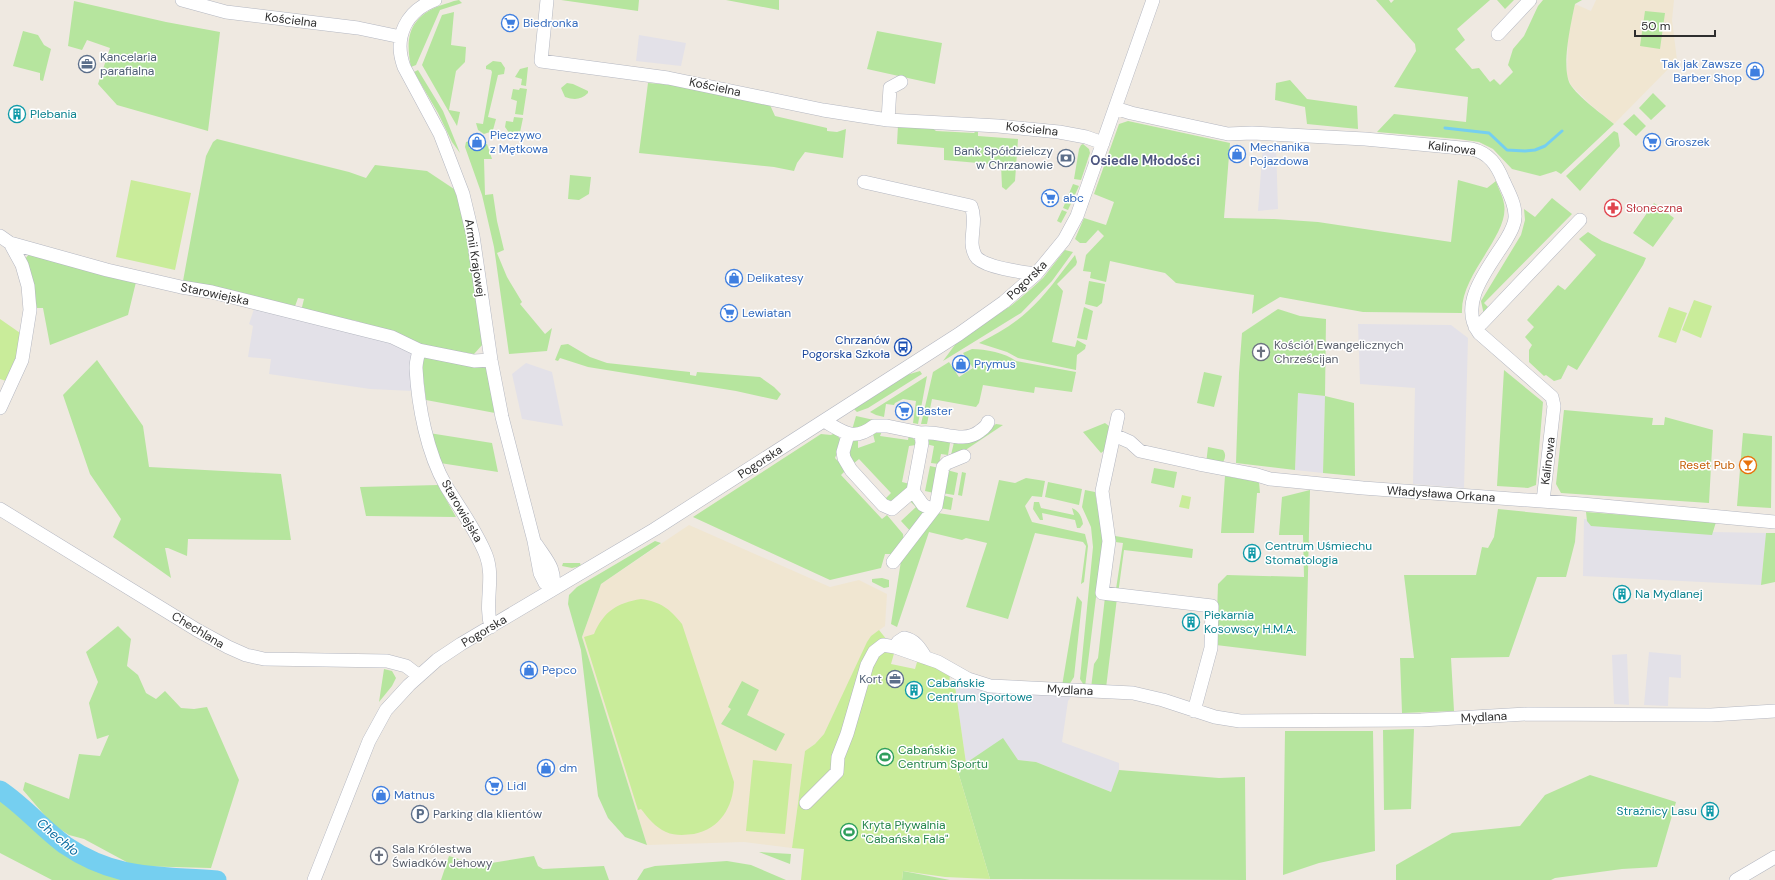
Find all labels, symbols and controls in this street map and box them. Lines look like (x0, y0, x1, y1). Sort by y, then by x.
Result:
street label: Kościelna (264, 9, 318, 31)
scale bar (1635, 12, 1715, 38)
supermarket icon: Biedronka (500, 13, 520, 33)
place label: Biedronka (523, 15, 578, 31)
text: 50 m (1641, 18, 1670, 34)
place label: Kancelaria parafialna (100, 49, 157, 79)
office icon: Kancelaria parafialna (77, 54, 97, 74)
place label: Tak jak Zawsze Barber Shop (1661, 56, 1742, 86)
shop icon: Tak jak Zawsze Barber Shop (1745, 61, 1765, 81)
street label: Kościelna (688, 74, 742, 100)
building icon: Plebania (7, 104, 27, 124)
place label: Plebania (30, 106, 77, 122)
street label: Kościelna (1005, 118, 1059, 140)
place label: Pieczywo z Mętkowa (490, 127, 548, 157)
shop icon: Pieczywo z Mętkowa (467, 132, 487, 152)
supermarket icon: Groszek (1642, 132, 1662, 152)
place label: Groszek (1665, 134, 1710, 150)
street label: Kalinowa (1427, 137, 1477, 159)
place label: Mechanika Pojazdowa (1250, 139, 1310, 169)
place label: Bank Spółdzielczy w Chrzanowie (954, 143, 1053, 173)
shop icon: Mechanika Pojazdowa (1227, 144, 1247, 164)
bank icon: Bank Spółdzielczy w Chrzanowie (1056, 148, 1076, 168)
district label: Osiedle Młodości (1090, 152, 1200, 169)
supermarket icon: abc (1040, 188, 1060, 208)
place label: abc (1063, 190, 1084, 206)
pharmacy icon: Słoneczna (1603, 198, 1623, 218)
place label: Słoneczna (1626, 200, 1683, 216)
street label: Armii Krajowej (461, 218, 489, 298)
street label: Pogorska (1003, 257, 1051, 303)
shop icon: Delikatesy (724, 268, 744, 288)
place label: Delikatesy (747, 270, 804, 286)
street label: Starowiejska (179, 279, 251, 309)
supermarket icon: Lewiatan (719, 303, 739, 323)
place label: Lewiatan (742, 305, 791, 321)
place label: Chrzanów Pogorska Szkoła (802, 332, 890, 362)
bus stop icon: Chrzanów Pogorska Szkoła (893, 337, 913, 357)
place label: Kościół Ewangelicznych Chrześcijan (1274, 337, 1404, 367)
church icon: Kościół Ewangelicznych Chrześcijan (1251, 342, 1271, 362)
shop icon: Prymus (951, 354, 971, 374)
place label: Prymus (974, 356, 1016, 372)
supermarket icon: Baster (894, 401, 914, 421)
place label: Baster (917, 403, 953, 419)
street label: Kalinowa (1537, 436, 1559, 486)
street label: Pogorska (735, 442, 785, 482)
bar icon: Reset Pub (1738, 455, 1758, 475)
place label: Reset Pub (1680, 457, 1735, 473)
street label: Starowiejska (438, 477, 486, 545)
street label: Władysława Orkana (1386, 482, 1496, 506)
place label: Centrum Uśmiechu Stomatologia (1265, 538, 1372, 568)
building icon: Centrum Uśmiechu Stomatologia (1242, 543, 1262, 563)
building icon: Na Mydlanej (1612, 584, 1632, 604)
place label: Na Mydlanej (1635, 586, 1703, 602)
place label: Piekarnia Kosowscy H.M.A. (1204, 607, 1296, 637)
street label: Chechlana (169, 608, 227, 652)
street label: Pogorska (458, 611, 510, 651)
building icon: Piekarnia Kosowscy H.M.A. (1181, 612, 1201, 632)
shop icon: Pepco (519, 660, 539, 680)
place label: Pepco (542, 662, 577, 678)
office icon: Kort (885, 669, 905, 689)
place label: Kort (859, 671, 882, 687)
place label: Cabańskie Centrum Sportowe (927, 675, 1033, 705)
building icon: Cabańskie Centrum Sportowe (904, 680, 924, 700)
street label: Mydlana (1046, 681, 1094, 699)
street label: Mydlana (1460, 708, 1508, 726)
place label: Cabańskie Centrum Sportu (898, 742, 988, 772)
sports icon: Cabańskie Centrum Sportu (875, 747, 895, 767)
shop icon: dm (536, 758, 556, 778)
place label: dm (559, 760, 577, 776)
supermarket icon: Lidl (484, 776, 504, 796)
place label: Lidl (507, 778, 526, 794)
shop icon: Matnus (371, 785, 391, 805)
place label: Matnus (394, 787, 435, 803)
building icon: Strażnicy Lasu (1700, 801, 1720, 821)
place label: Strażnicy Lasu (1617, 803, 1697, 819)
parking icon: Parking dla klientów (410, 804, 430, 824)
place label: Parking dla klientów (433, 806, 542, 822)
water label: Chechło (33, 814, 83, 860)
place label: Kryta Pływalnia "Cabańska Fala" (862, 817, 949, 847)
sports icon: Kryta Pływalnia "Cabańska Fala" (839, 822, 859, 842)
place label: Sala Królestwa Świadków Jehowy (392, 841, 493, 871)
church icon: Sala Królestwa Świadków Jehowy (369, 846, 389, 866)

